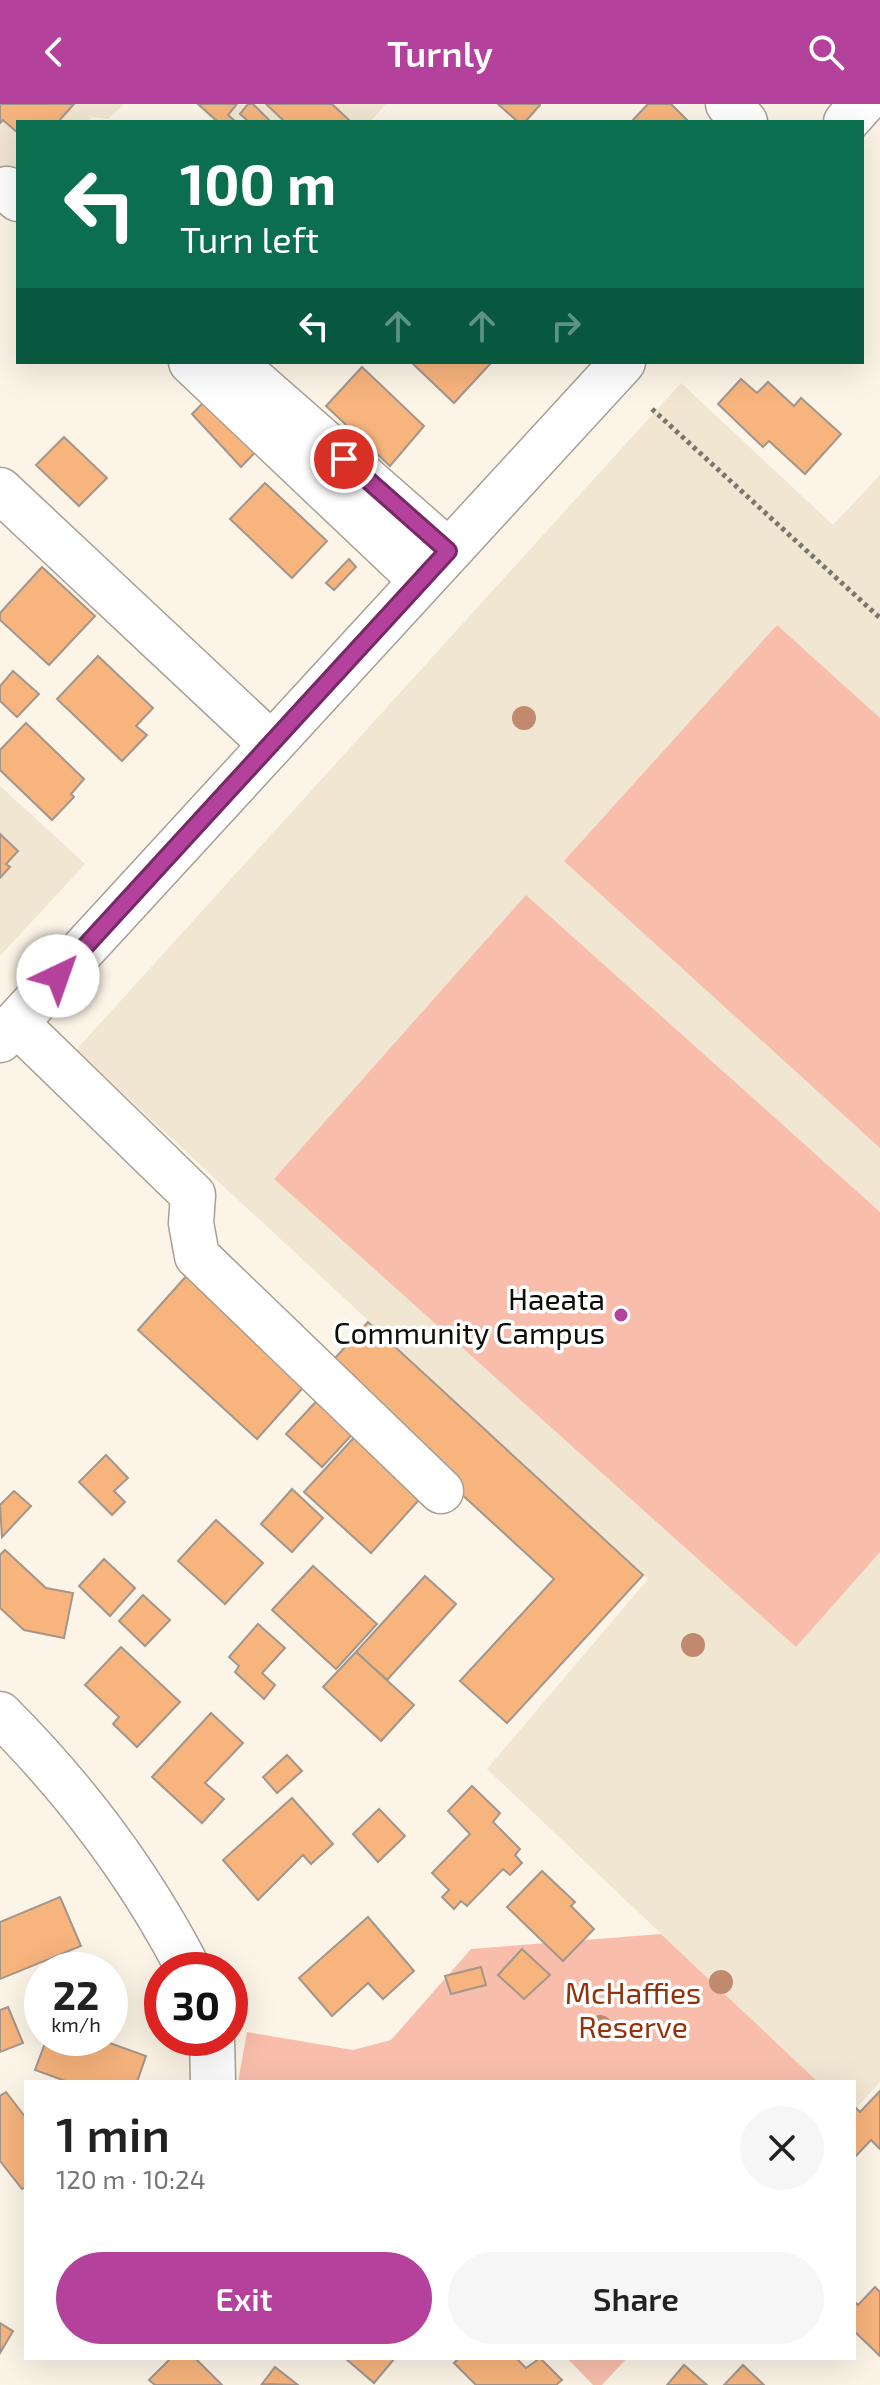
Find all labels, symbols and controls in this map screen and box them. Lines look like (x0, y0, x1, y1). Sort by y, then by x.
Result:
icon: back (32, 30, 76, 74)
icon: search (804, 30, 848, 74)
text: Turnly (387, 31, 493, 74)
text: 100 m (180, 149, 336, 216)
icon: left (48, 152, 152, 256)
text: Turn left (180, 217, 319, 260)
icon: left (292, 304, 336, 348)
icon: ahead (376, 304, 420, 348)
icon: ahead (460, 304, 504, 348)
icon: right (544, 304, 588, 348)
pin (310, 425, 378, 493)
icon: arrive (322, 437, 366, 481)
position arrow (16, 934, 100, 1018)
place label: Haeata Community Campus (333, 1280, 605, 1350)
marker: Haeata Community Campus (612, 1306, 630, 1324)
speed limit sign: 30 (144, 1952, 248, 2056)
text: 22 (53, 1970, 99, 2018)
park label: McHaffies Reserve (565, 1974, 701, 2044)
text: km/h (51, 2012, 101, 2036)
text: 1 min (56, 2104, 170, 2162)
button: close (740, 2106, 824, 2190)
text: 120 m · 10:24 (56, 2163, 206, 2194)
button: Exit (56, 2252, 432, 2344)
button: Share (448, 2252, 824, 2344)

